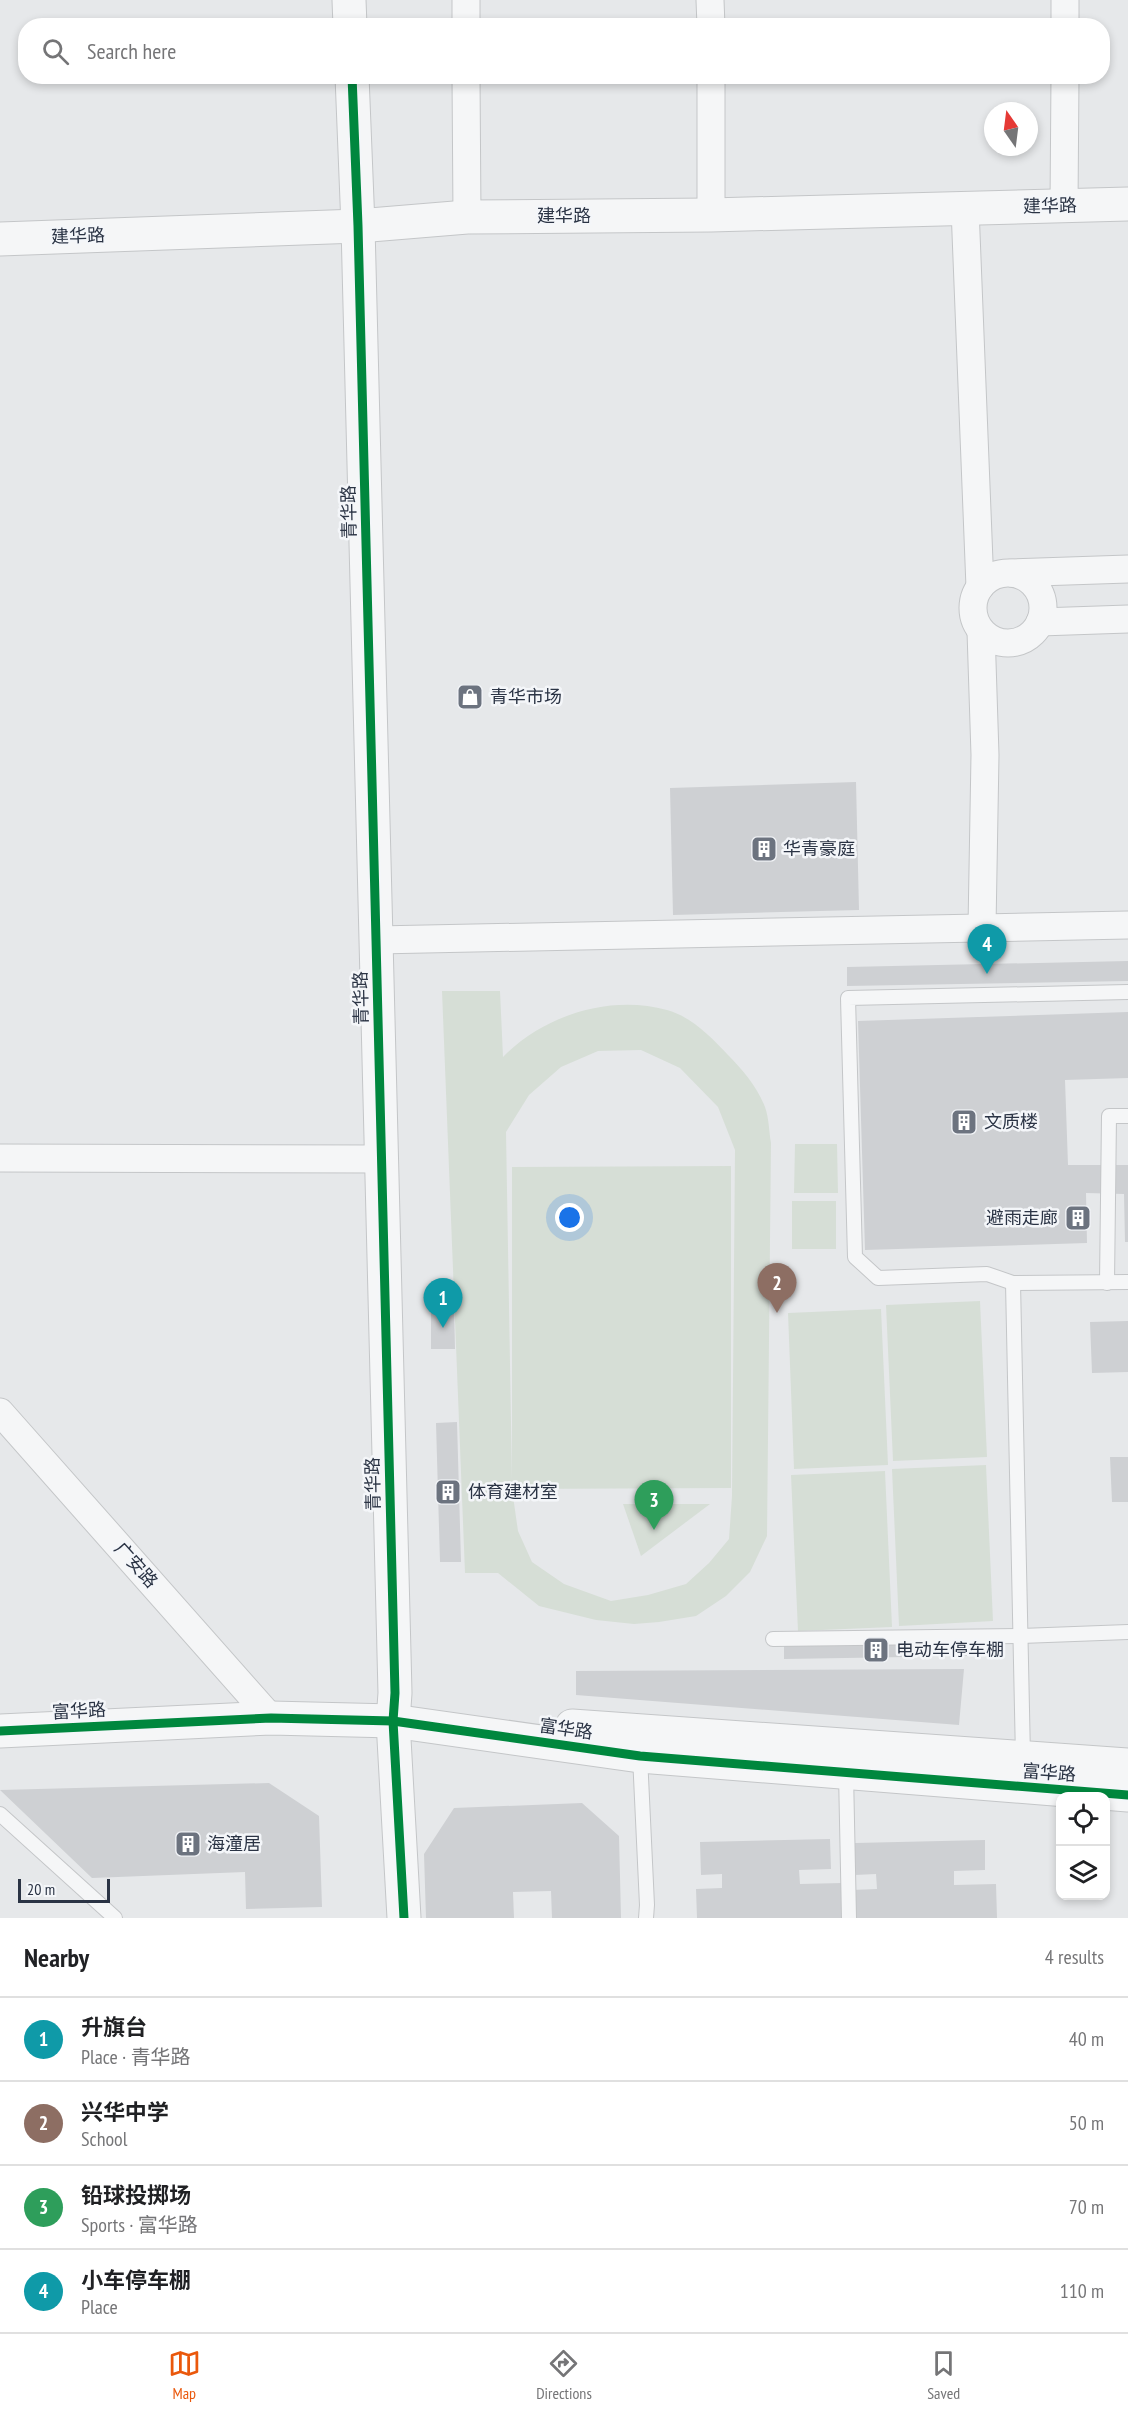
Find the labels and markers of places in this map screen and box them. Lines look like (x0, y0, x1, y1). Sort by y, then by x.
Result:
shop icon: 青华市场 (455, 682, 485, 712)
place label: 青华市场 (490, 685, 562, 708)
building icon: 华青豪庭 (749, 834, 779, 864)
place label: 华青豪庭 (783, 837, 855, 860)
pin: 4 (968, 924, 1006, 974)
building icon: 文质楼 (949, 1107, 979, 1137)
place label: 文质楼 (984, 1110, 1038, 1133)
building icon: 避雨走廊 (1063, 1203, 1093, 1233)
place label: 避雨走廊 (986, 1206, 1058, 1229)
pin: 2 (758, 1264, 796, 1313)
pin: 1 (424, 1278, 462, 1328)
building icon: 体育建材室 (433, 1477, 463, 1507)
place label: 体育建材室 (468, 1480, 558, 1503)
pin: 3 (634, 1480, 674, 1530)
building icon: 电动车停车棚 (861, 1635, 891, 1665)
place label: 电动车停车棚 (896, 1638, 1004, 1661)
building icon: 海潼居 (173, 1829, 203, 1859)
place label: 海潼居 (207, 1832, 261, 1855)

